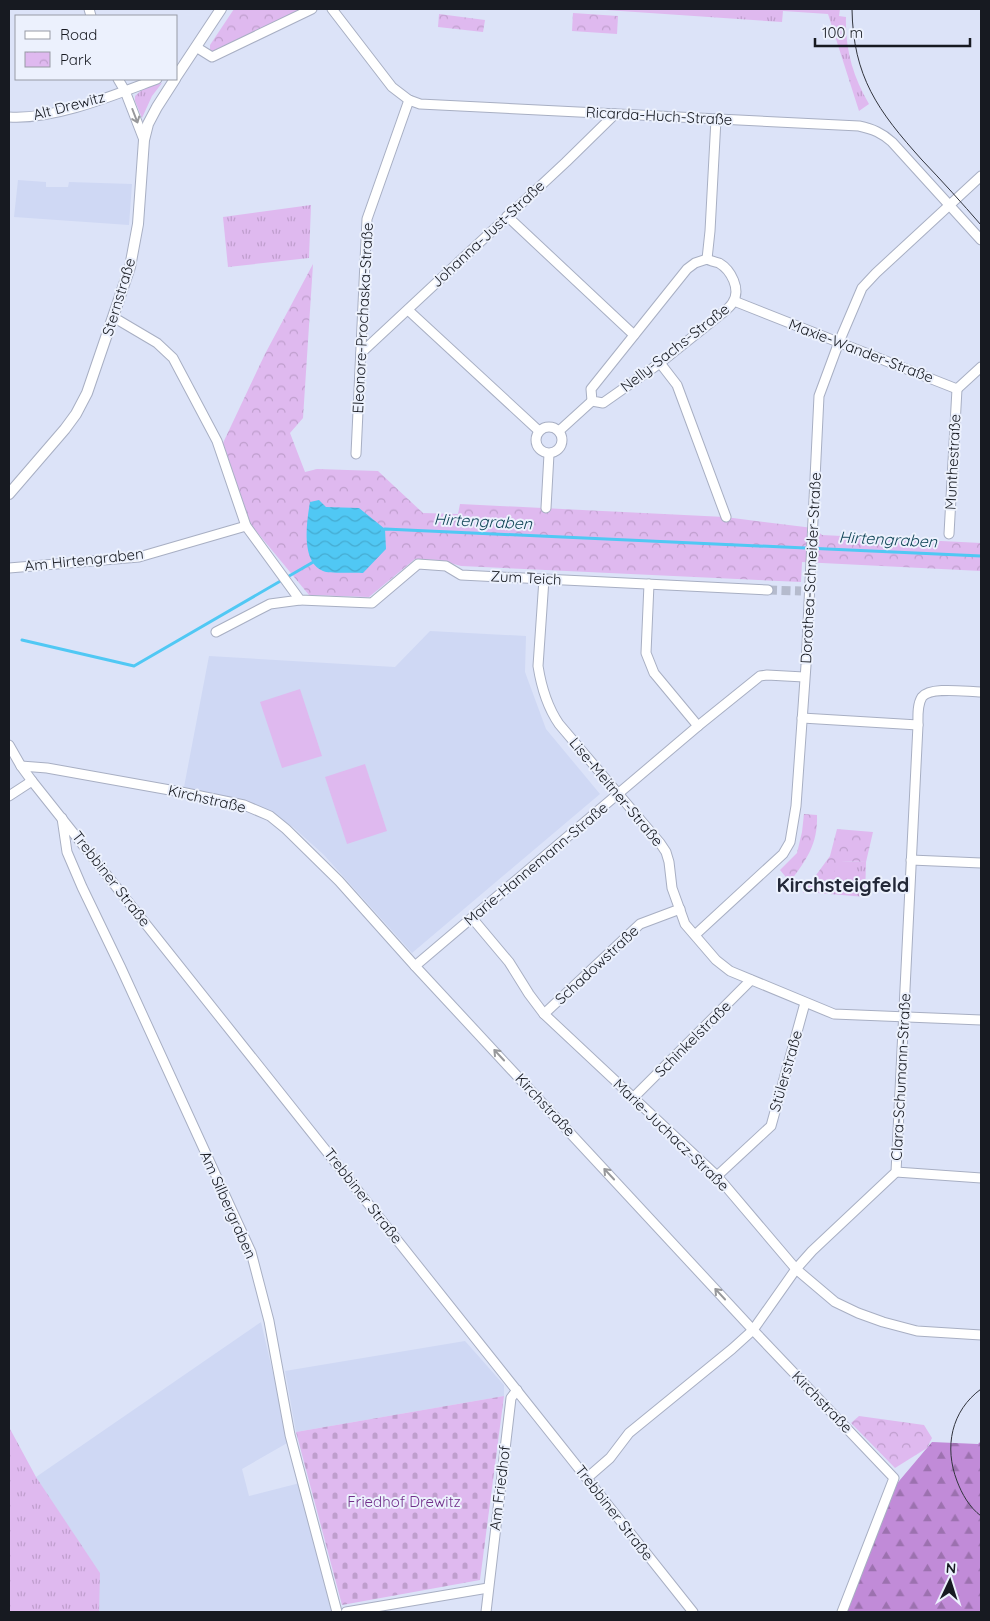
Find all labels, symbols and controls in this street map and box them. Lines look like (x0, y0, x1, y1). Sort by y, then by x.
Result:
legend (15, 15, 178, 80)
scale bar (815, 15, 970, 47)
text: 100 m (822, 23, 863, 42)
text: Road (60, 25, 97, 44)
text: Park (60, 50, 92, 69)
street label: Alt Drewitz (31, 87, 107, 124)
street label: Ricarda-Huch-Straße (585, 102, 733, 129)
one-way arrow (130, 108, 140, 123)
street label: Johanna-Just-Straße (427, 176, 548, 291)
street label: Eleonore-Prochaska-Straße (348, 222, 377, 414)
street label: Sternstraße (98, 255, 139, 338)
street label: Nelly-Sachs-Straße (616, 299, 733, 396)
street label: Maxie-Wander-Straße (786, 314, 936, 387)
street label: Munthestraße (940, 414, 965, 510)
street label: Dorothea-Schneider-Straße (796, 472, 825, 664)
water label: Hirtengraben (433, 508, 533, 534)
water label: Hirtengraben (838, 526, 938, 552)
street label: Am Hirtengraben (23, 544, 144, 575)
street label: Zum Teich (490, 566, 562, 589)
street label: Lise-Meitner-Straße (565, 733, 667, 850)
street label: Kirchstraße (166, 780, 248, 817)
street label: Marie-Hannemann-Straße (460, 798, 612, 929)
street label: Trebbiner Straße (68, 827, 155, 930)
district label: Kirchsteigfeld (777, 872, 909, 897)
street label: Schadowstraße (551, 921, 642, 1008)
street label: Clara-Schumann-Straße (887, 993, 914, 1161)
street label: Schinkelstraße (650, 996, 735, 1081)
street label: Stülerstraße (765, 1028, 806, 1114)
one-way arrow (493, 1049, 505, 1062)
street label: Kirchstraße (511, 1069, 579, 1140)
street label: Marie-Juchacz-Straße (609, 1074, 733, 1195)
street label: Trebbiner Straße (320, 1144, 407, 1247)
street label: Am Silbergraben (196, 1148, 261, 1262)
one-way arrow (603, 1168, 615, 1181)
one-way arrow (714, 1287, 726, 1300)
street label: Kirchstraße (788, 1366, 857, 1437)
street label: Am Friedhof (485, 1444, 514, 1531)
street label: Trebbiner Straße (571, 1461, 658, 1564)
park label: Friedhof Drewitz (347, 1492, 461, 1511)
north arrow (925, 1556, 975, 1606)
text: N (945, 1559, 957, 1577)

